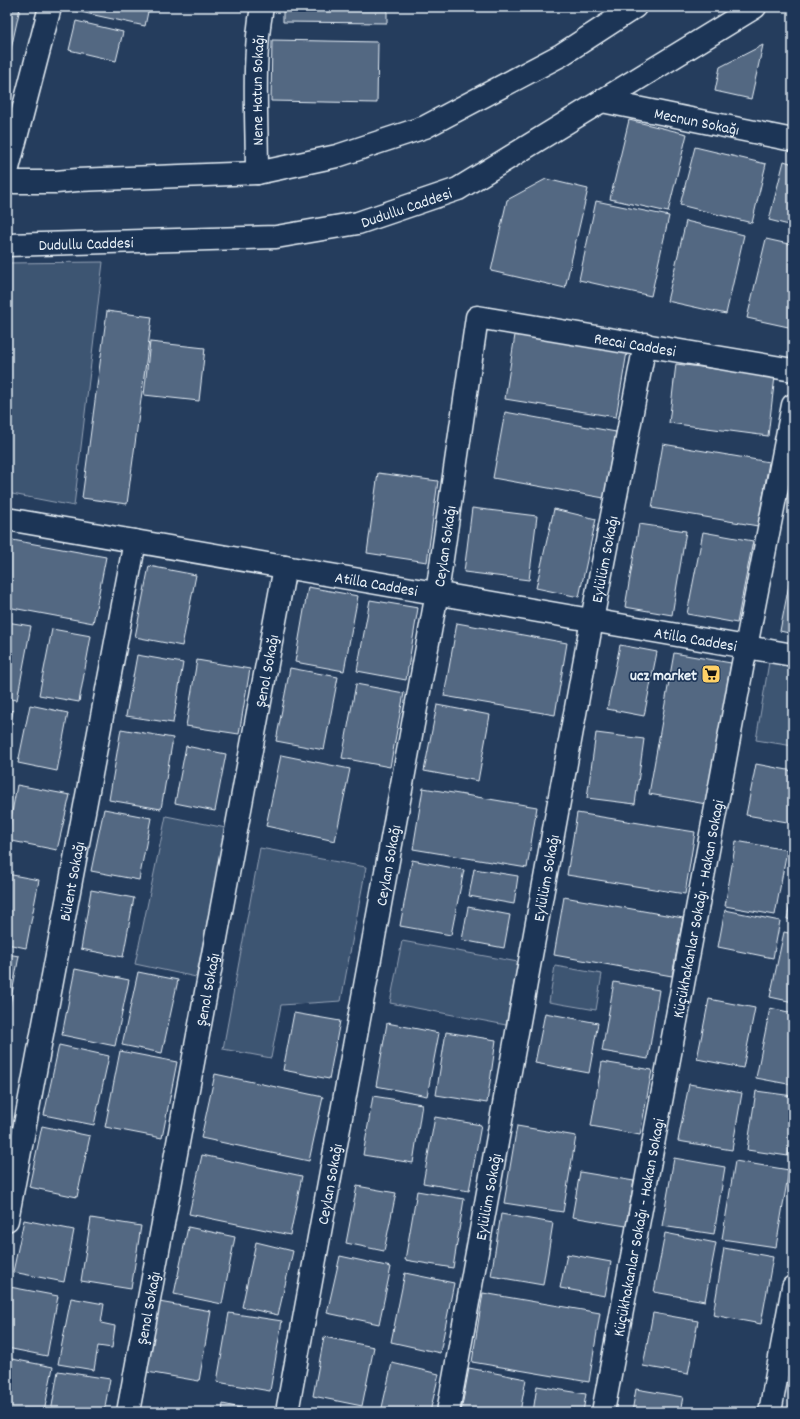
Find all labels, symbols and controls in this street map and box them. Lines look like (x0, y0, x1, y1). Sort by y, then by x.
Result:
street label: Nene Hatun Sokağı (247, 34, 272, 146)
street label: Mecnun Sokağı (652, 103, 741, 143)
street label: Dudullu Caddesi (358, 183, 456, 235)
street label: Dudullu Caddesi (38, 232, 134, 258)
street label: Recai Caddesi (592, 328, 678, 364)
street label: Ceylan Sokağı (429, 504, 464, 589)
street label: Eylülüm Sokağı (587, 514, 626, 605)
street label: Atilla Caddesi (333, 567, 419, 604)
street label: Atilla Caddesi (652, 622, 739, 659)
street label: Şenol Sokağı (250, 633, 286, 710)
supermarket icon: ucz market (700, 663, 722, 685)
place label: ucz market (630, 665, 697, 688)
street label: Küçükhakanlar Sokağı - Hakan Sokagi (668, 798, 731, 1020)
street label: Ceylan Sokağı (371, 823, 408, 908)
street label: Eylülüm Sokağı (528, 833, 567, 924)
street label: Bülent Sokağı (55, 840, 92, 923)
street label: Şenol Sokağı (191, 951, 227, 1028)
street label: Küçükhakanlar Sokağı - Hakan Sokagi (608, 1117, 672, 1339)
street label: Ceylan Sokağı (313, 1142, 350, 1227)
street label: Eylülüm Sokağı (470, 1152, 509, 1242)
street label: Şenol Sokağı (132, 1270, 168, 1347)

